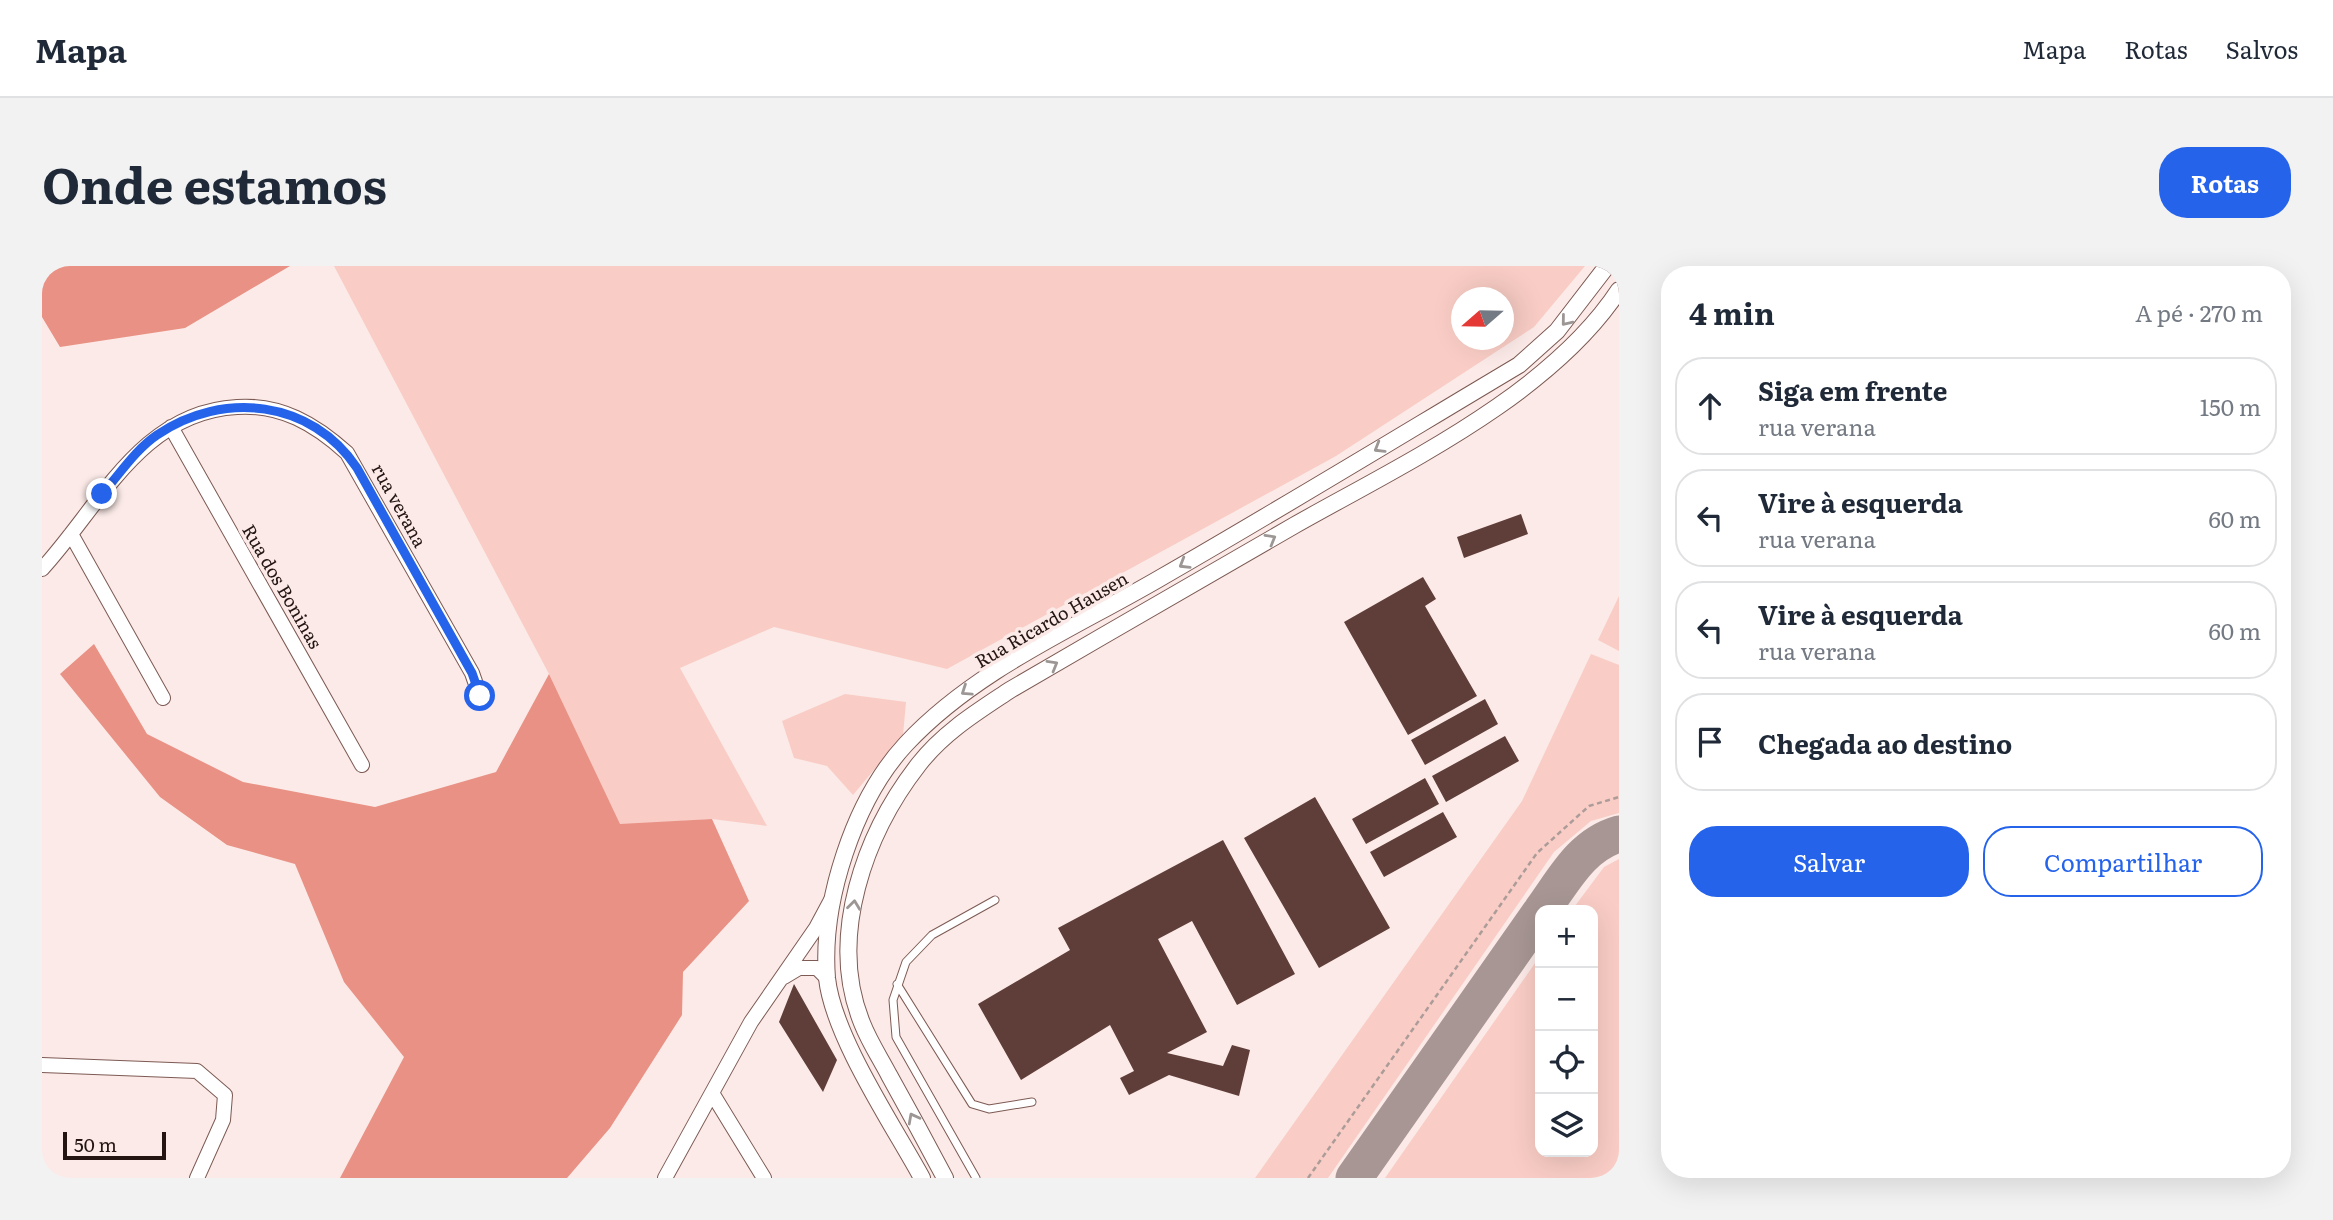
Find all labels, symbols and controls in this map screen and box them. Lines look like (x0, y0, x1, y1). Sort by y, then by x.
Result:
text: Mapa (35, 24, 127, 73)
text: Mapa (2022, 31, 2086, 66)
text: Rotas (2124, 31, 2188, 66)
text: Salvos (2226, 31, 2298, 66)
text: Onde estamos (42, 146, 387, 219)
button: Rotas (2159, 147, 2291, 218)
north arrow (1451, 287, 1514, 350)
text: 4 min (1689, 290, 1775, 334)
text: A pé · 270 m (2135, 295, 2263, 329)
one-way arrow (1562, 312, 1574, 325)
text: Siga em frente (1758, 370, 1947, 409)
icon: ahead (1691, 387, 1729, 425)
text: 150 m (2200, 389, 2261, 423)
text: rua verana (1758, 409, 1876, 443)
one-way arrow (1374, 440, 1387, 453)
street label: rua verana (366, 458, 434, 552)
route end (86, 478, 117, 509)
text: Vire à esquerda (1758, 482, 1963, 521)
icon: left (1691, 499, 1729, 537)
text: 60 m (2208, 501, 2261, 535)
street label: Rua dos Boninas (236, 519, 330, 653)
text: rua verana (1758, 521, 1876, 555)
one-way arrow (1264, 534, 1277, 547)
one-way arrow (1178, 556, 1191, 569)
street label: Rua Ricardo Hausen (969, 564, 1133, 674)
text: Vire à esquerda (1758, 594, 1963, 633)
icon: left (1691, 611, 1729, 649)
text: 60 m (2208, 613, 2261, 647)
text: rua verana (1758, 633, 1876, 667)
one-way arrow (1046, 660, 1059, 673)
route start (464, 680, 495, 711)
one-way arrow (961, 683, 974, 696)
icon: arrive (1691, 723, 1729, 761)
text: Chegada ao destino (1758, 723, 2012, 762)
button: Salvar (1689, 826, 1969, 897)
button: Compartilhar (1983, 826, 2263, 897)
one-way arrow (846, 900, 861, 911)
map controls (1535, 905, 1598, 1157)
button: + (1535, 905, 1598, 968)
button: − (1535, 968, 1598, 1031)
button: locate (1535, 1031, 1598, 1094)
button: layers (1535, 1094, 1598, 1157)
one-way arrow (908, 1113, 921, 1125)
scale bar (63, 1129, 166, 1161)
text: 50 m (74, 1130, 117, 1158)

